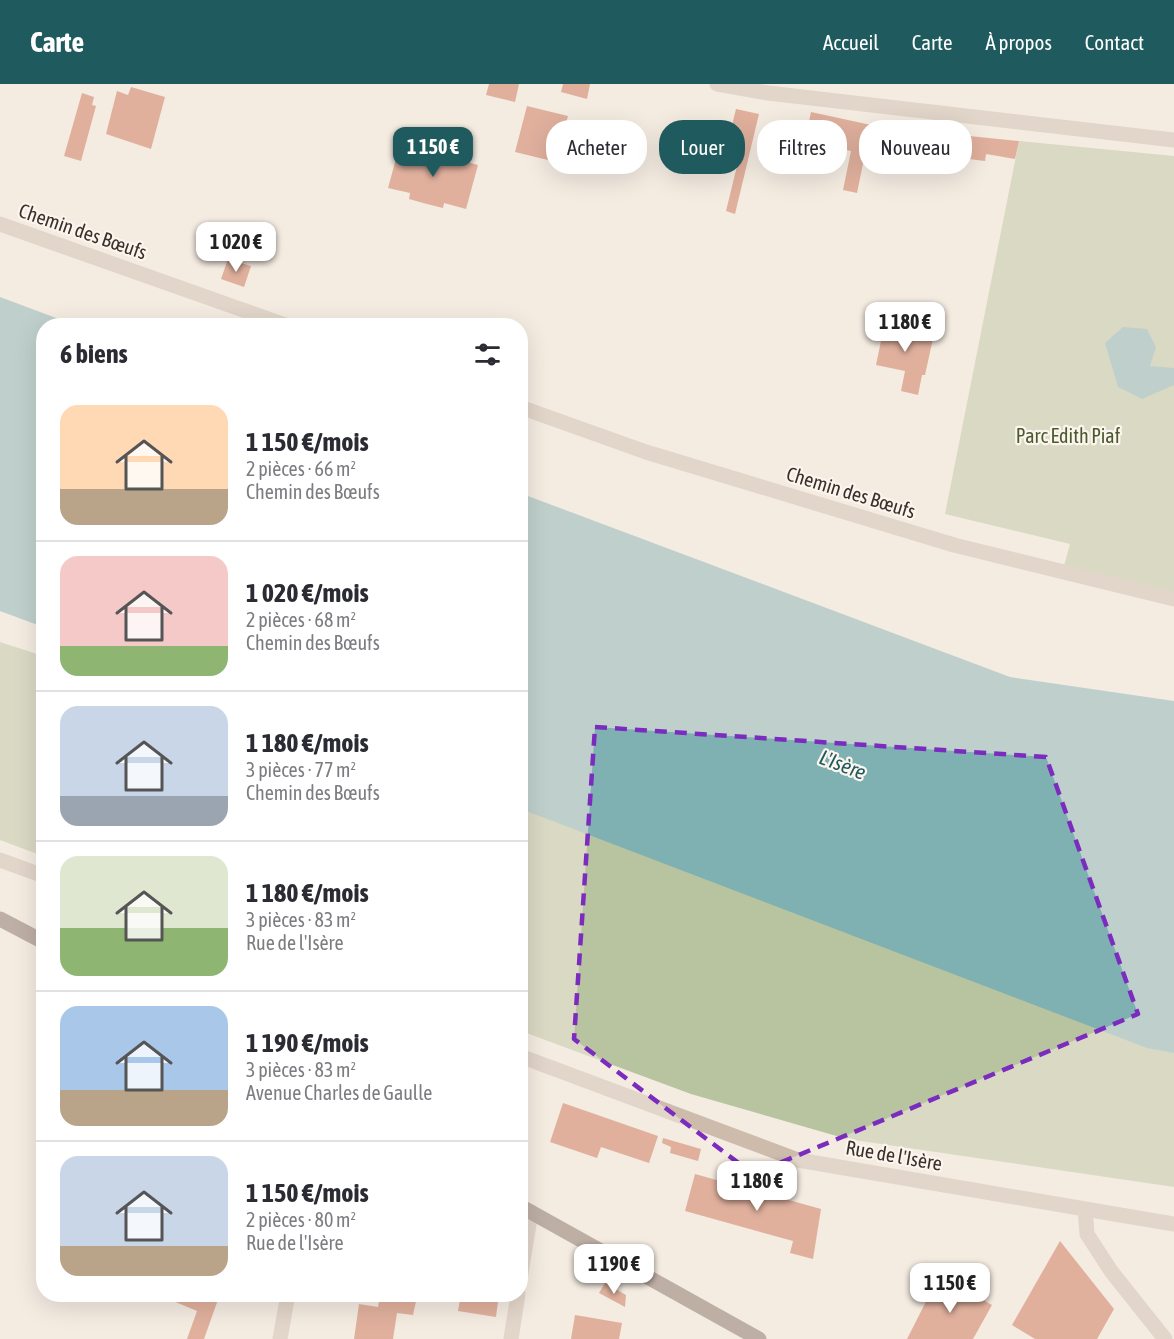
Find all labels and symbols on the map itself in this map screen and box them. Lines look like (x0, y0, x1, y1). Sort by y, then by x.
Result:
pin: 1 150 € (378, 127, 488, 178)
street label: Chemin des Bœufs (16, 198, 150, 264)
pin: 1 020 € (181, 222, 291, 273)
pin: 1 180 € (850, 302, 960, 353)
park label: Parc Edith Piaf (1016, 424, 1121, 447)
street label: Chemin des Bœufs (784, 461, 918, 523)
water label: L'Isère (816, 744, 870, 784)
street label: Rue de l'Isère (844, 1135, 944, 1175)
pin: 1 180 € (702, 1161, 812, 1212)
pin: 1 190 € (559, 1244, 669, 1295)
pin: 1 150 € (895, 1263, 1005, 1314)

